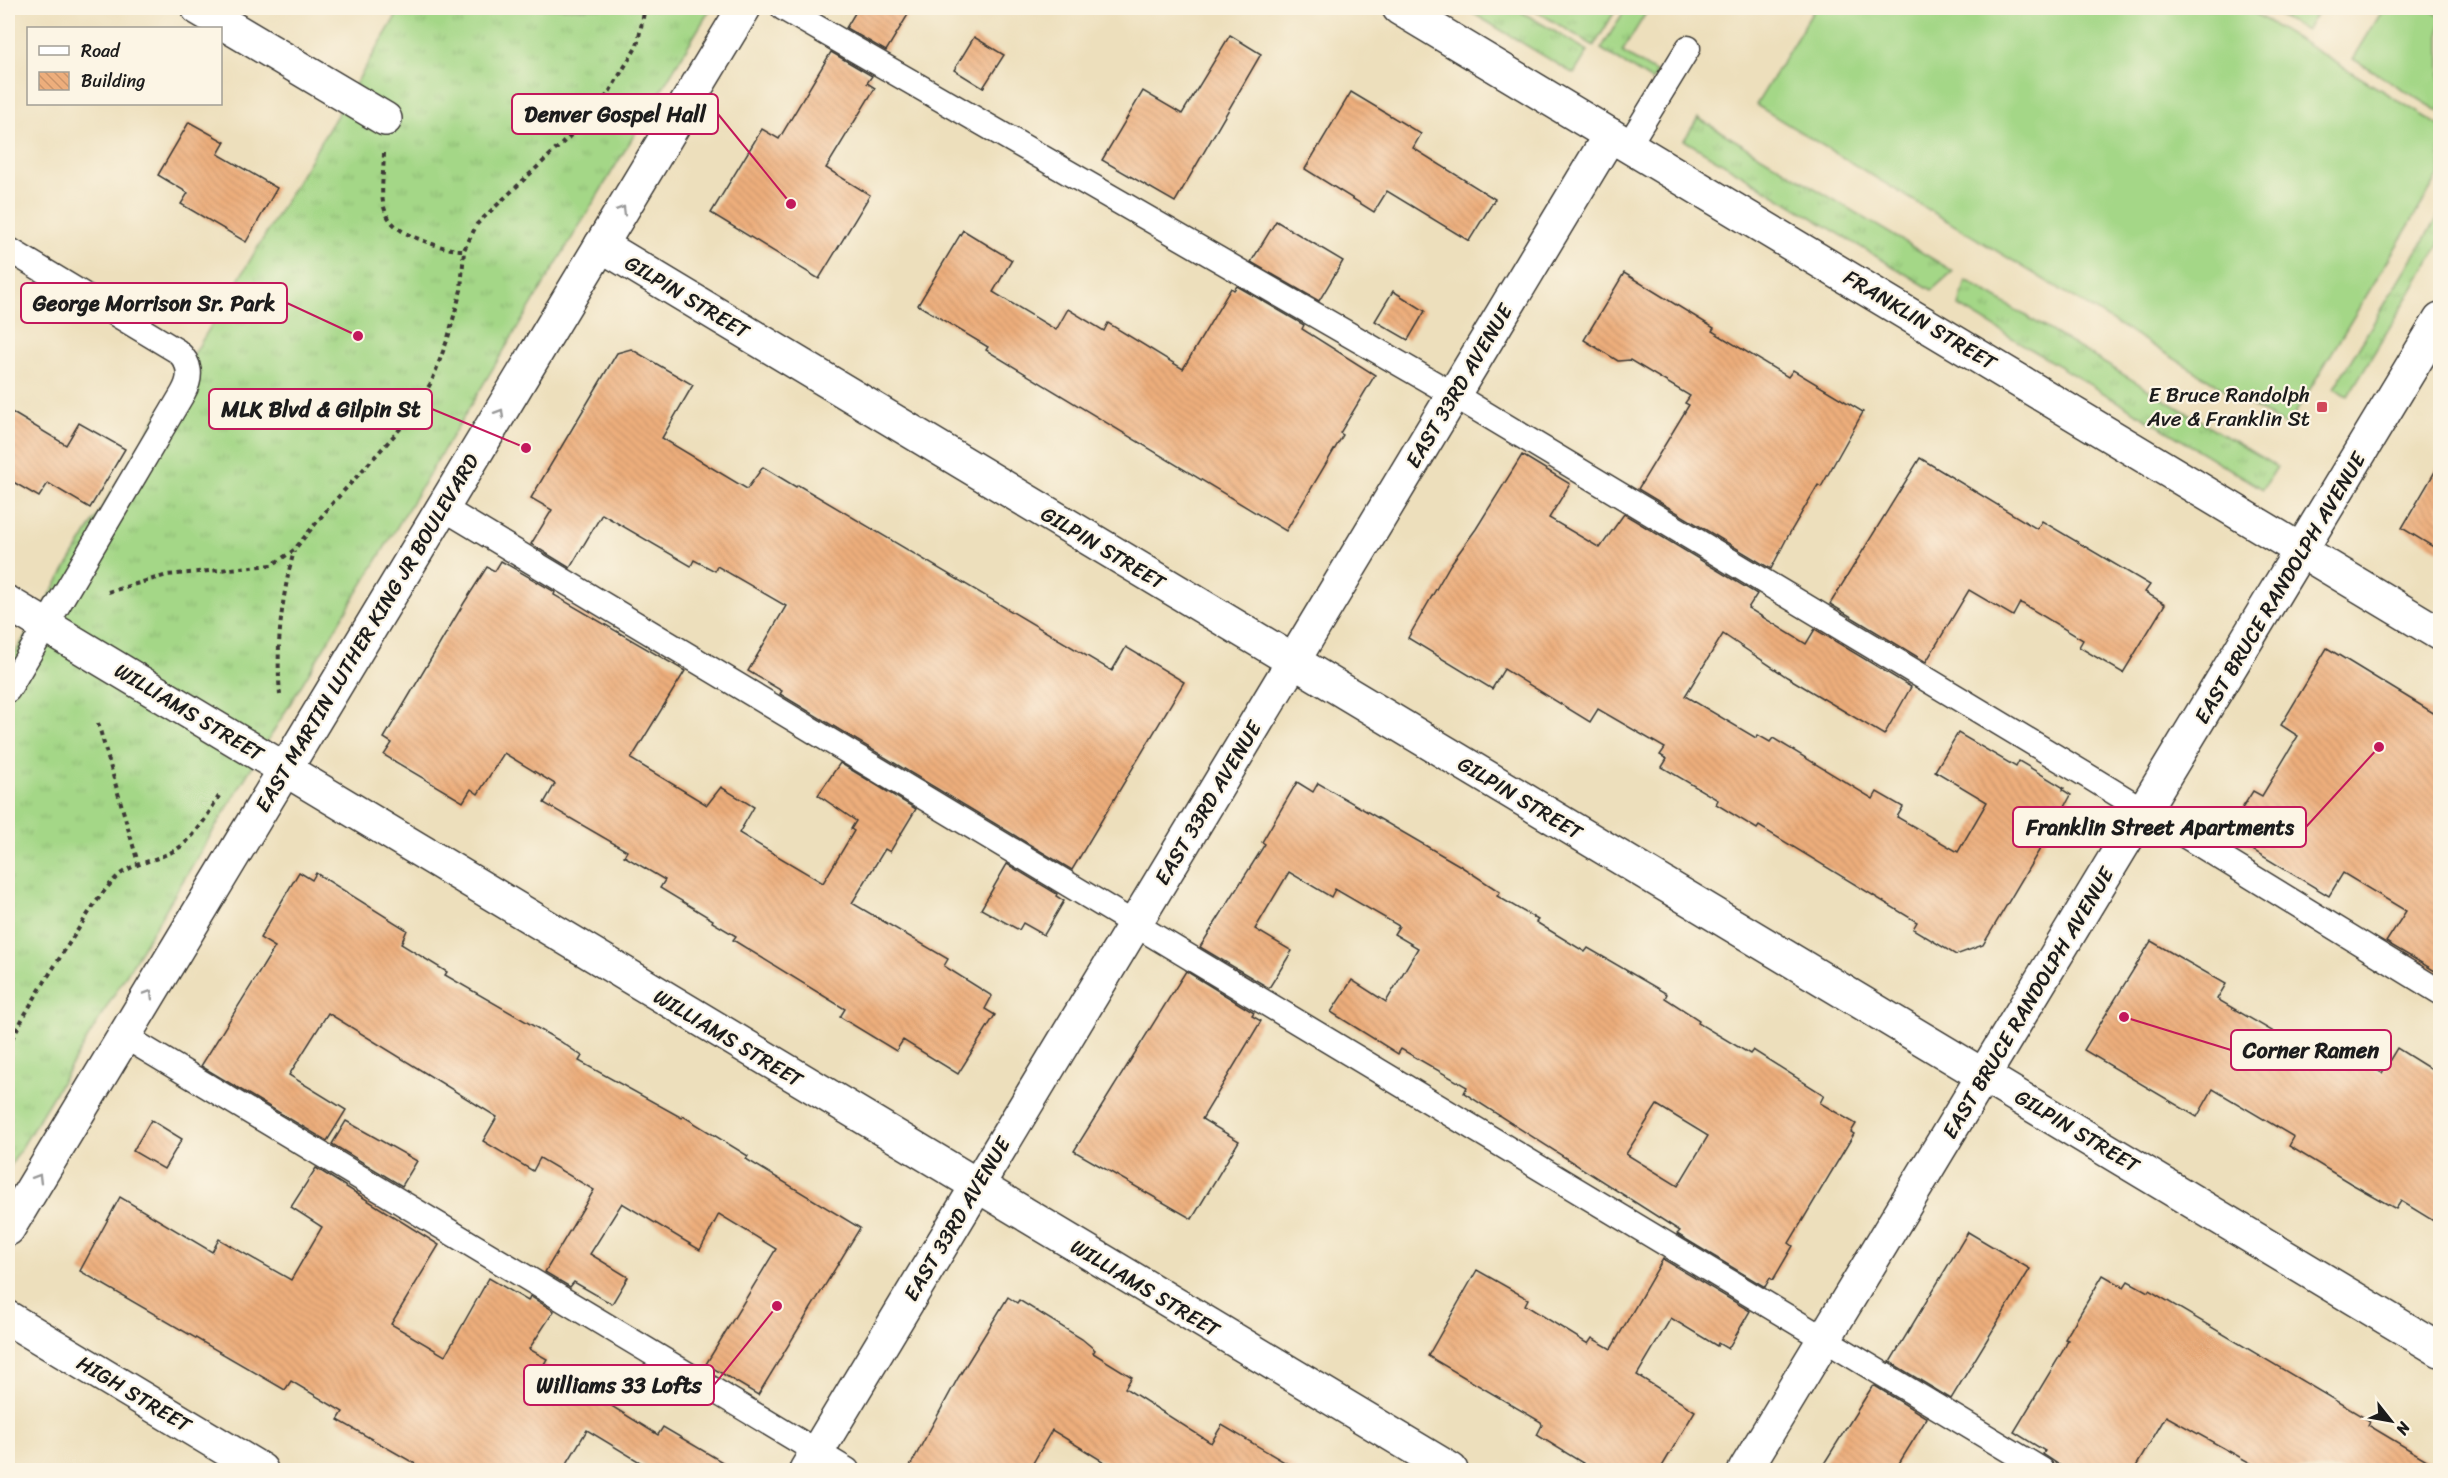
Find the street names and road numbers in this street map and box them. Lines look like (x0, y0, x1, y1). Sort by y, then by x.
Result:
street label: GILPIN STREET (617, 245, 759, 350)
street label: FRANKLIN STREET (1836, 259, 2005, 382)
street label: EAST 33RD AVENUE (1395, 295, 1524, 476)
street label: EAST BRUCE RANDOLPH AVENUE (2183, 443, 2377, 731)
street label: EAST MARTIN LUTHER KING JR BOULEVARD (244, 446, 490, 820)
street label: GILPIN STREET (1033, 496, 1175, 601)
street label: WILLIAMS STREET (107, 652, 273, 773)
street label: EAST 33RD AVENUE (1144, 712, 1273, 893)
street label: GILPIN STREET (1450, 746, 1592, 851)
street label: EAST BRUCE RANDOLPH AVENUE (1931, 858, 2125, 1146)
street label: WILLIAMS STREET (646, 978, 812, 1099)
street label: GILPIN STREET (2007, 1079, 2149, 1184)
street label: EAST 33RD AVENUE (893, 1128, 1022, 1309)
street label: WILLIAMS STREET (1063, 1228, 1229, 1349)
street label: HIGH STREET (69, 1345, 200, 1444)

